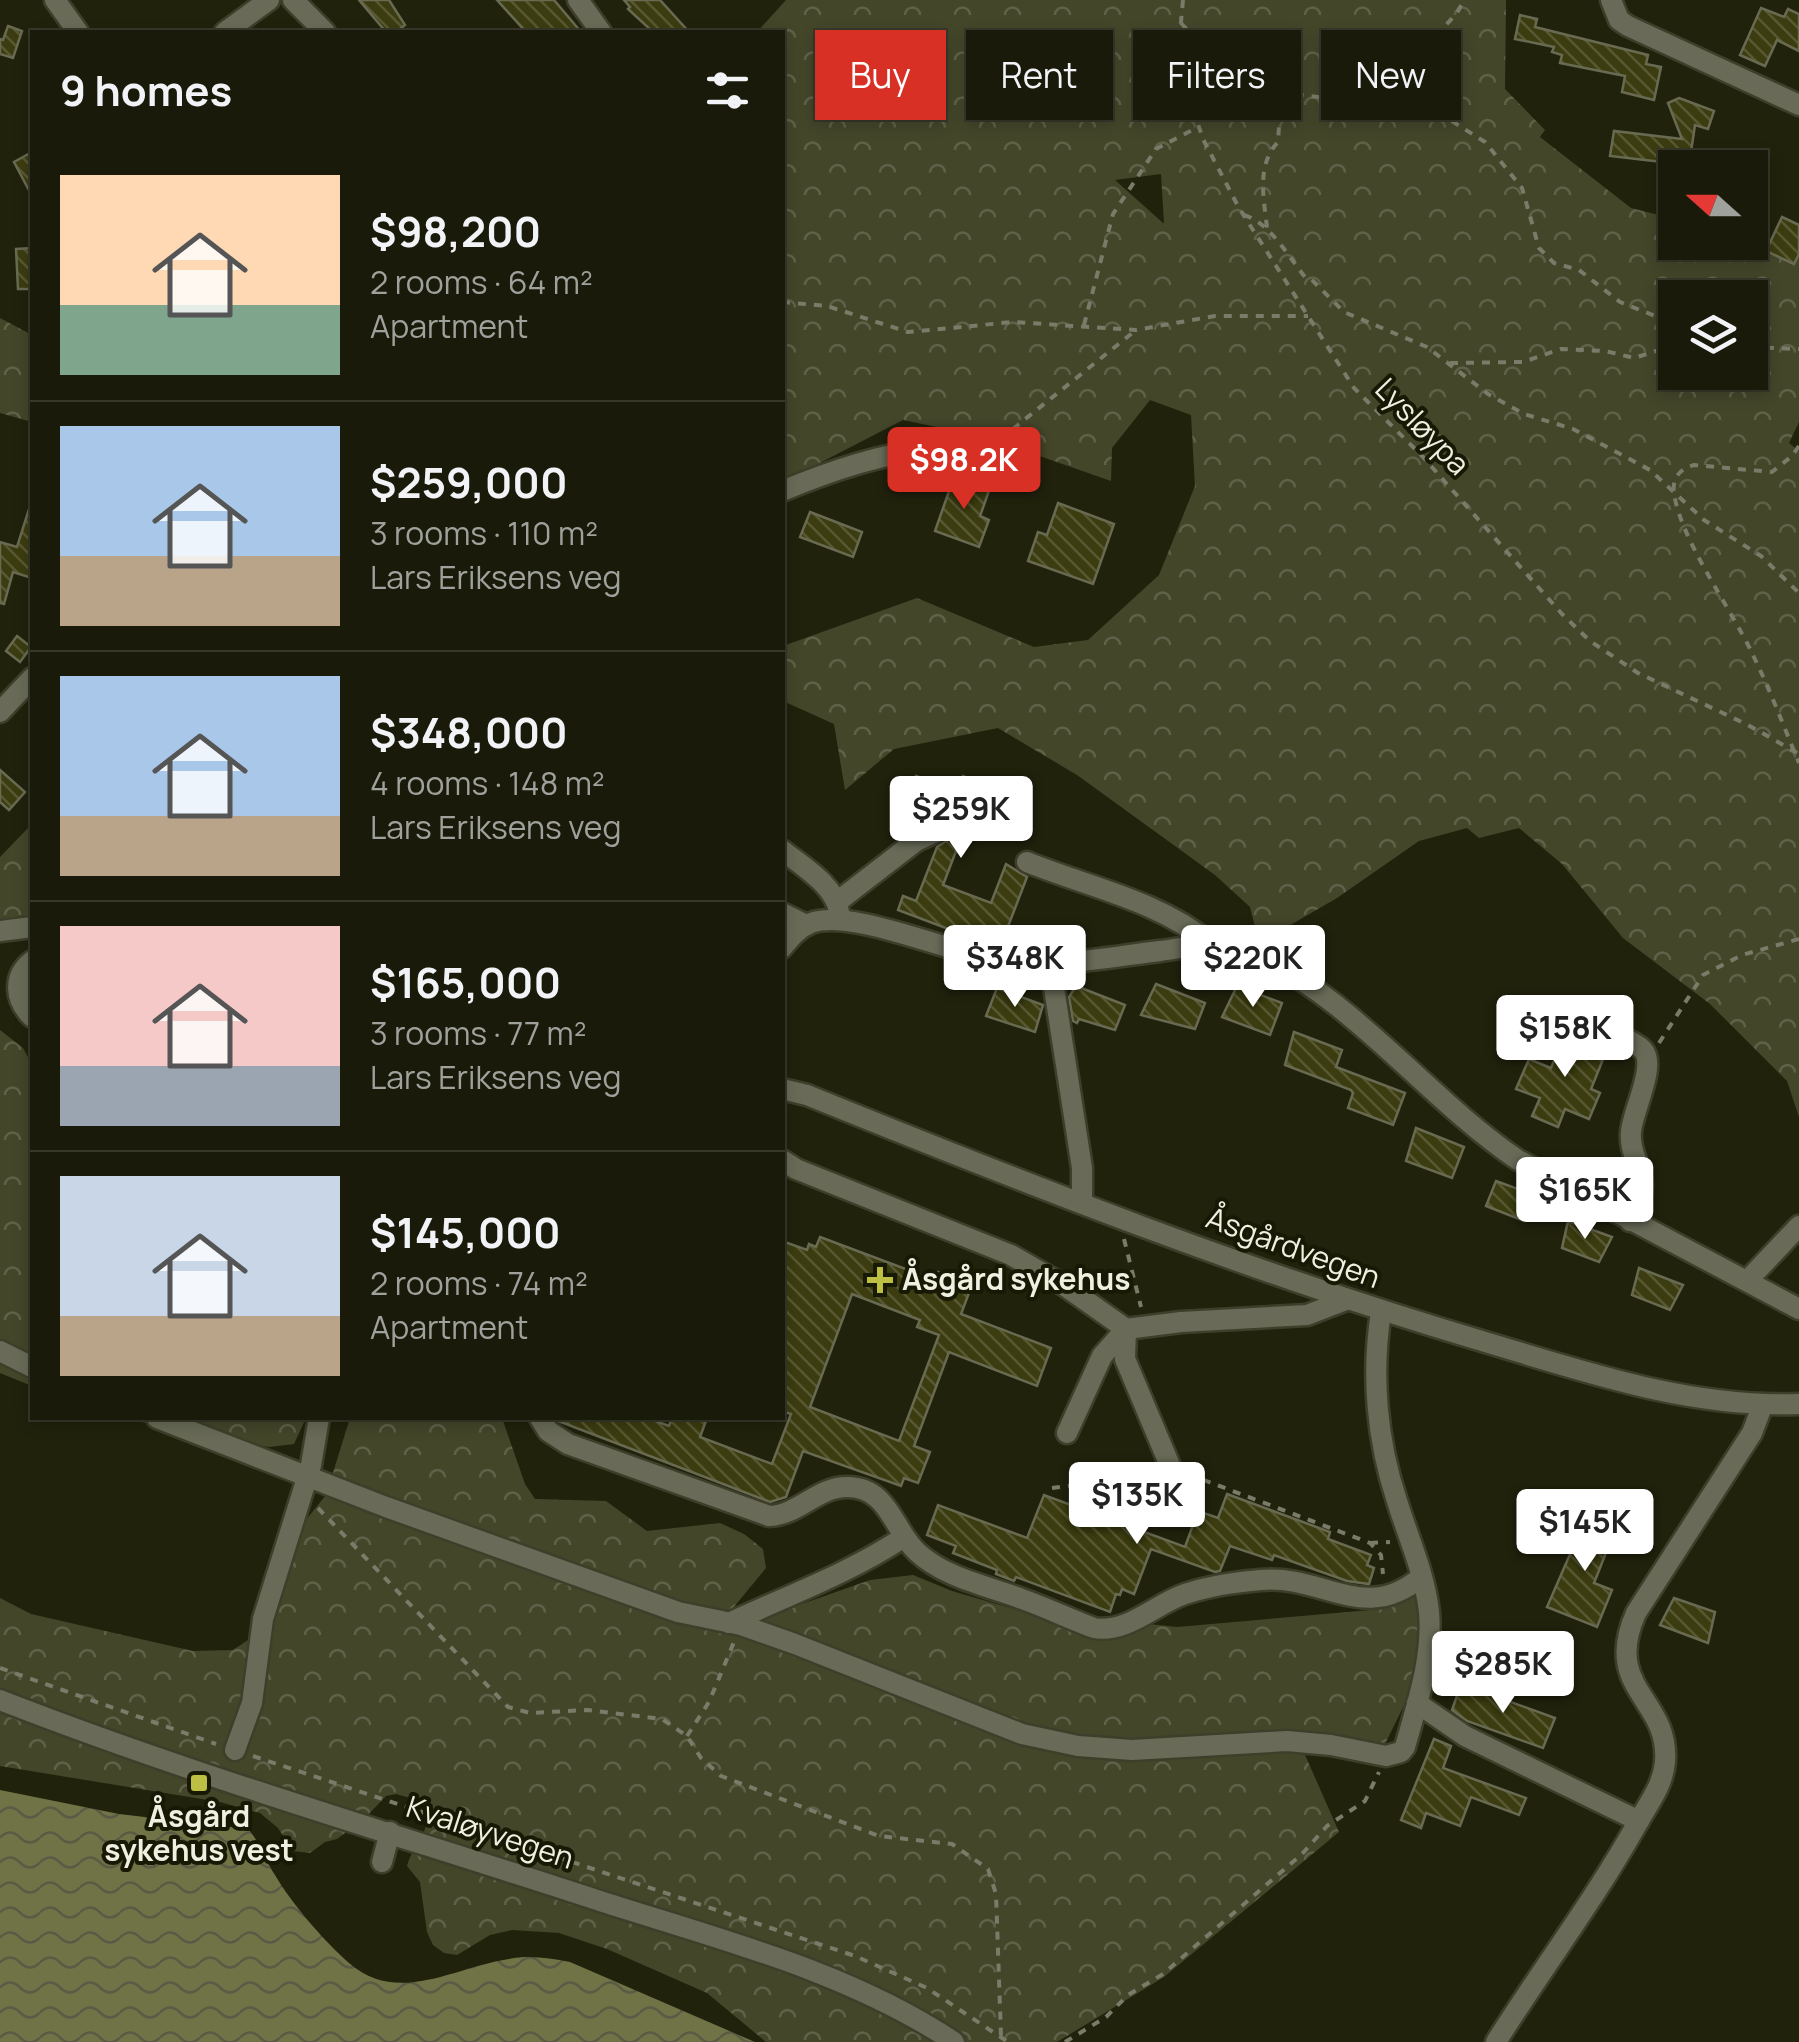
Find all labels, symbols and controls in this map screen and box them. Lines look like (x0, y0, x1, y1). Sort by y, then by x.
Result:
chip: Buy (815, 30, 946, 120)
chip: Rent (966, 30, 1113, 120)
chip: Filters (1133, 30, 1301, 120)
chip: New (1321, 30, 1461, 120)
text: 9 homes (60, 61, 232, 119)
icon: filters (700, 63, 755, 118)
north arrow (1658, 150, 1768, 260)
map controls (1658, 150, 1768, 390)
text: $98,200 (370, 202, 541, 260)
icon: home (140, 215, 260, 335)
text: 2 rooms · 64 m² (370, 260, 593, 304)
button: layers (1658, 280, 1768, 390)
text: Apartment (370, 304, 528, 348)
street label: Lysløypa (1367, 369, 1479, 483)
pin: $98.2K (883, 427, 1045, 512)
text: $98.2K (909, 437, 1019, 481)
text: $259,000 (370, 453, 568, 511)
icon: home (140, 466, 260, 586)
text: 3 rooms · 110 m² (370, 511, 598, 555)
text: Lars Eriksens veg (370, 555, 622, 599)
text: $348,000 (370, 703, 568, 761)
icon: home (140, 716, 260, 836)
text: 4 rooms · 148 m² (370, 761, 605, 805)
pin: $259K (891, 776, 1031, 861)
text: $259K (912, 786, 1010, 830)
text: Lars Eriksens veg (370, 805, 622, 849)
pin: $348K (945, 925, 1085, 1010)
pin: $220K (1183, 925, 1323, 1010)
text: $348K (966, 935, 1064, 979)
text: $220K (1203, 935, 1303, 979)
text: $165,000 (370, 953, 561, 1011)
icon: home (140, 966, 260, 1086)
pin: $158K (1495, 995, 1635, 1080)
text: $158K (1518, 1005, 1612, 1049)
text: 3 rooms · 77 m² (370, 1011, 586, 1055)
text: Lars Eriksens veg (370, 1055, 622, 1099)
pin: $165K (1515, 1157, 1655, 1242)
text: $165K (1538, 1167, 1632, 1211)
street label: Åsgårdvegen (1201, 1196, 1386, 1297)
text: $145,000 (370, 1203, 561, 1261)
icon: home (140, 1216, 260, 1336)
place label: Åsgård sykehus (902, 1258, 1130, 1299)
text: 2 rooms · 74 m² (370, 1261, 588, 1305)
marker: Åsgård sykehus (867, 1267, 893, 1293)
text: Apartment (370, 1305, 528, 1349)
pin: $135K (1067, 1462, 1207, 1547)
text: $135K (1091, 1472, 1183, 1516)
pin: $145K (1515, 1489, 1655, 1574)
text: $145K (1538, 1499, 1632, 1543)
pin: $285K (1433, 1631, 1573, 1716)
text: $285K (1454, 1641, 1552, 1685)
marker: Åsgård sykehus vest (188, 1772, 210, 1794)
street label: Kvaløyvegen (402, 1785, 579, 1878)
place label: Åsgård sykehus vest (104, 1795, 294, 1870)

